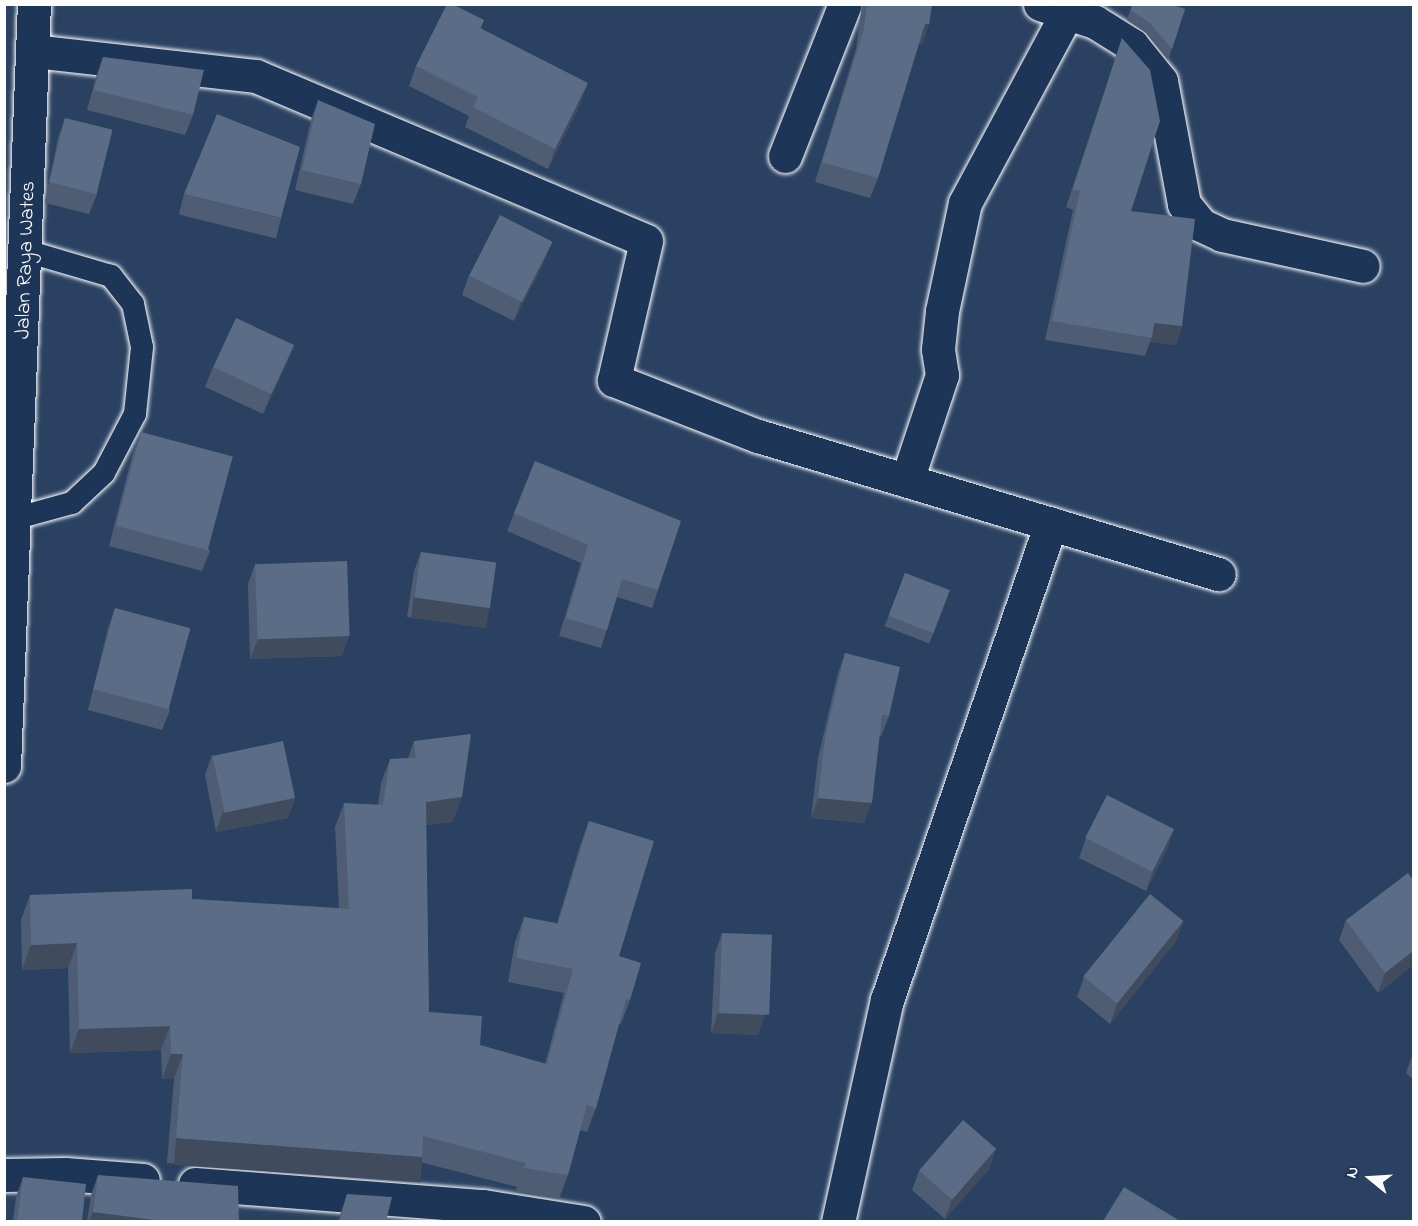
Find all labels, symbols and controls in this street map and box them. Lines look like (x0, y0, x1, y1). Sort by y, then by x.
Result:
street label: Jalan Raya Wates (11, 181, 41, 339)
north arrow (1340, 1148, 1400, 1208)
text: N (1340, 1164, 1366, 1181)

